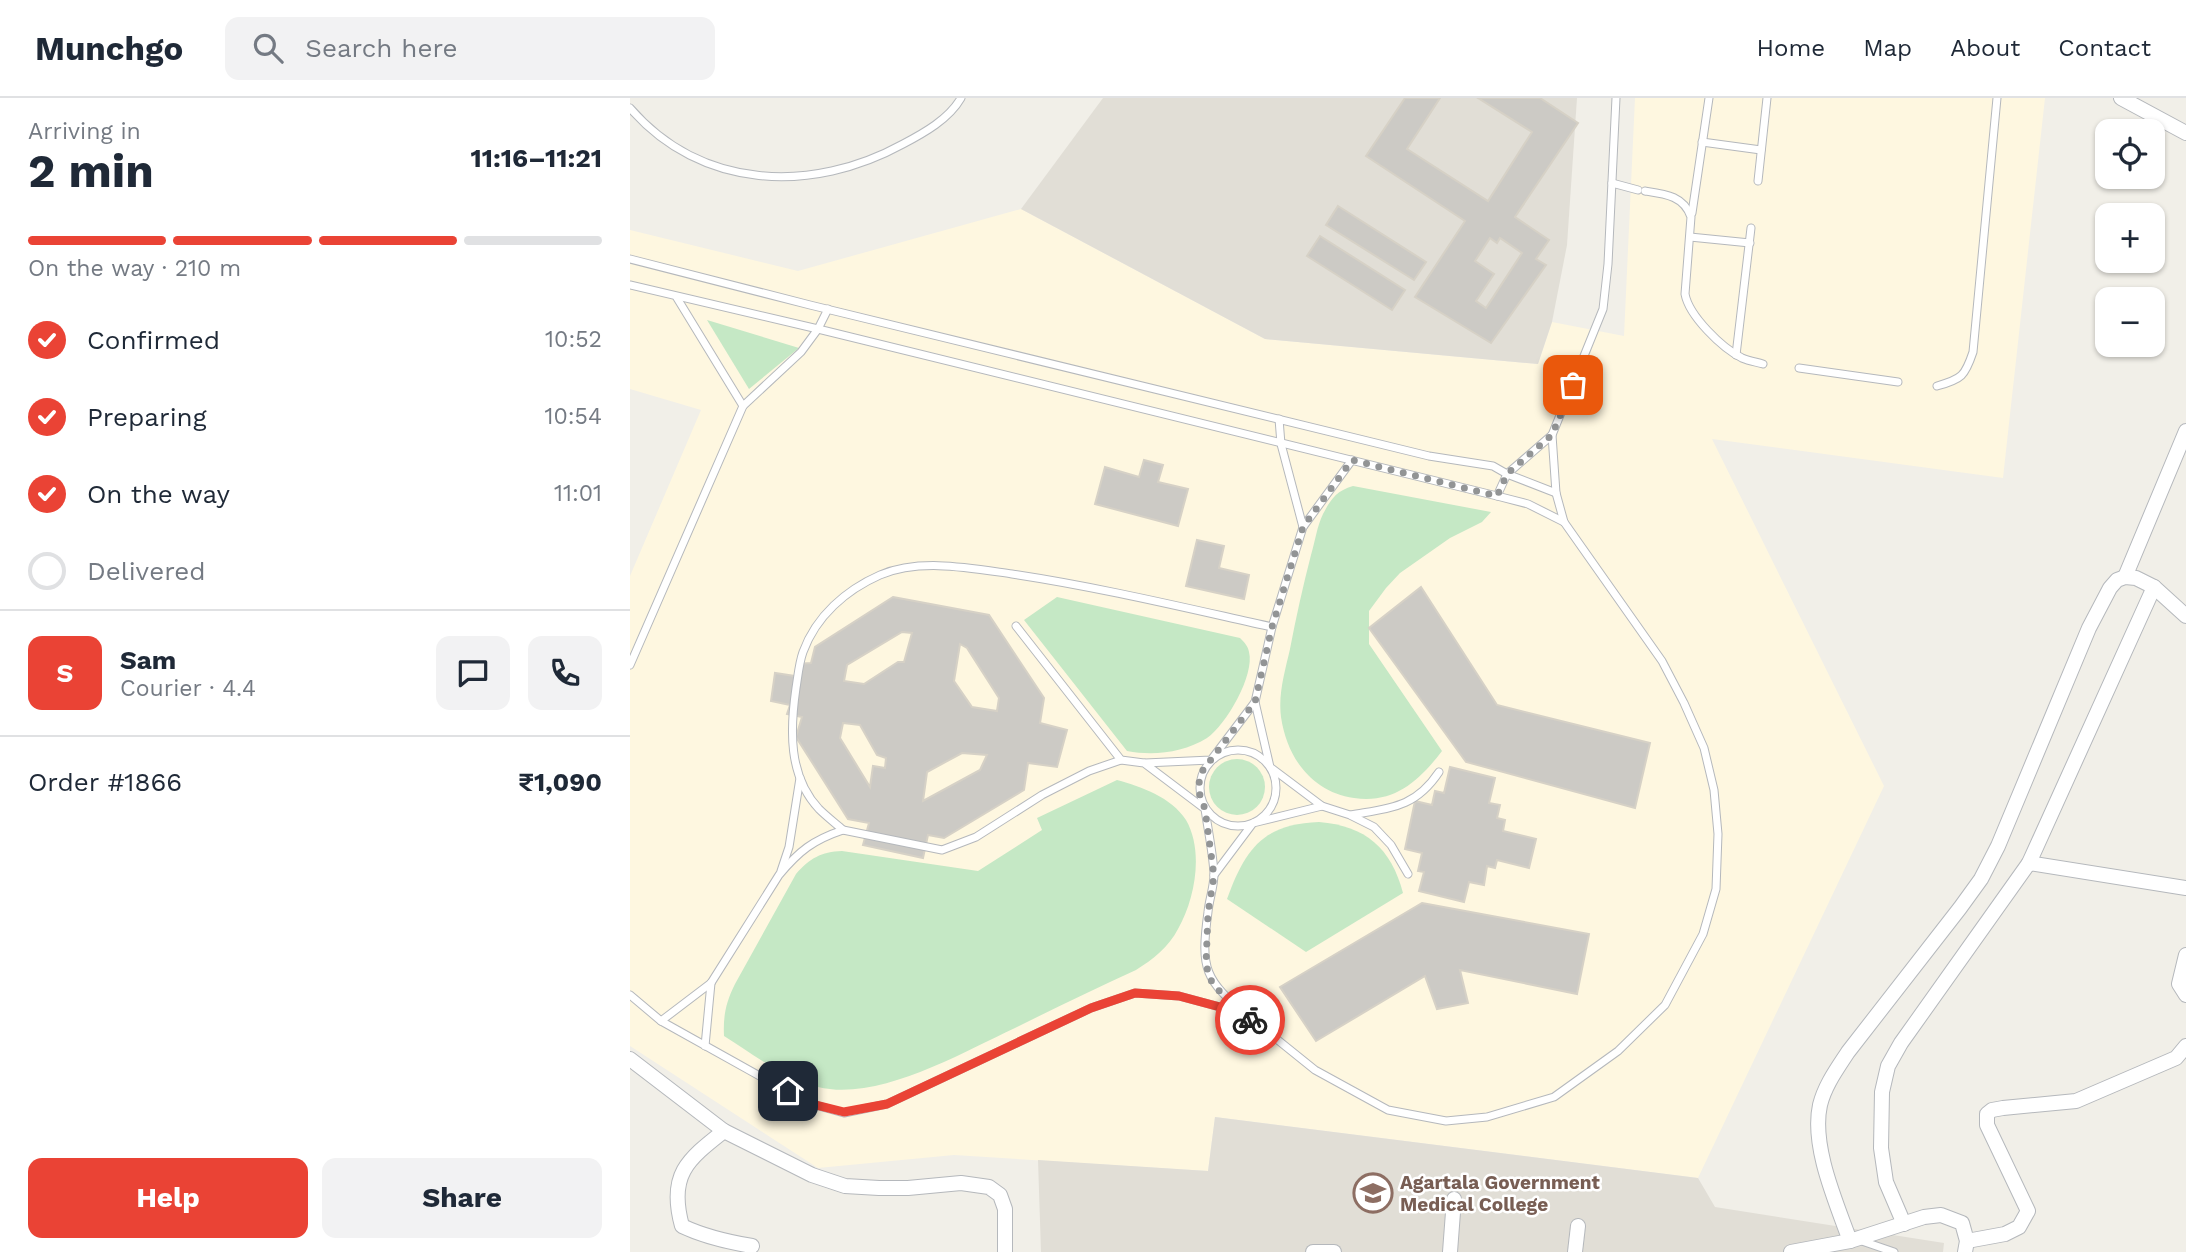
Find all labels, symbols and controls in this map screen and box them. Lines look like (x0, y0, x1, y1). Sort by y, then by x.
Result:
search box (225, 17, 715, 80)
text: Munchgo (35, 29, 183, 68)
icon: search (249, 29, 287, 67)
text: Search here (305, 33, 458, 63)
text: Home (1757, 34, 1825, 62)
text: Map (1863, 34, 1912, 62)
text: About (1950, 34, 2020, 62)
text: Contact (2058, 34, 2151, 62)
text: Arriving in (28, 118, 141, 145)
map controls (2095, 119, 2165, 357)
button: locate (2095, 119, 2165, 189)
text: 11:16–11:21 (471, 143, 602, 173)
text: 2 min (28, 144, 154, 198)
button: + (2095, 203, 2165, 273)
text: On the way · 210 m (28, 255, 241, 282)
button: − (2095, 287, 2165, 357)
icon: check (28, 321, 66, 359)
text: Confirmed (87, 325, 220, 355)
text: 10:52 (545, 326, 602, 353)
pin (1543, 355, 1603, 415)
icon: bag (1554, 366, 1592, 404)
icon: check (28, 398, 66, 436)
text: Preparing (87, 402, 207, 432)
text: 10:54 (544, 403, 602, 430)
icon: check (28, 475, 66, 513)
text: On the way (87, 479, 230, 509)
text: 11:01 (554, 480, 602, 507)
text: Delivered (87, 556, 206, 586)
button: chat (436, 636, 510, 710)
button: phone (528, 636, 602, 710)
text: Sam (120, 645, 176, 675)
text: S (57, 658, 73, 688)
text: Courier · 4.4 (120, 675, 256, 702)
text: Order #1866 (28, 767, 182, 797)
text: ₹1,090 (518, 767, 602, 797)
courier (1215, 985, 1285, 1055)
icon: bike (1231, 1001, 1269, 1039)
pin (758, 1061, 818, 1121)
icon: home (769, 1072, 807, 1110)
button: Help (28, 1158, 308, 1238)
button: Share (322, 1158, 602, 1238)
place label: Agartala Government Medical College (1400, 1171, 1601, 1216)
school or university icon: Agartala Government Medical College (1352, 1172, 1394, 1214)

